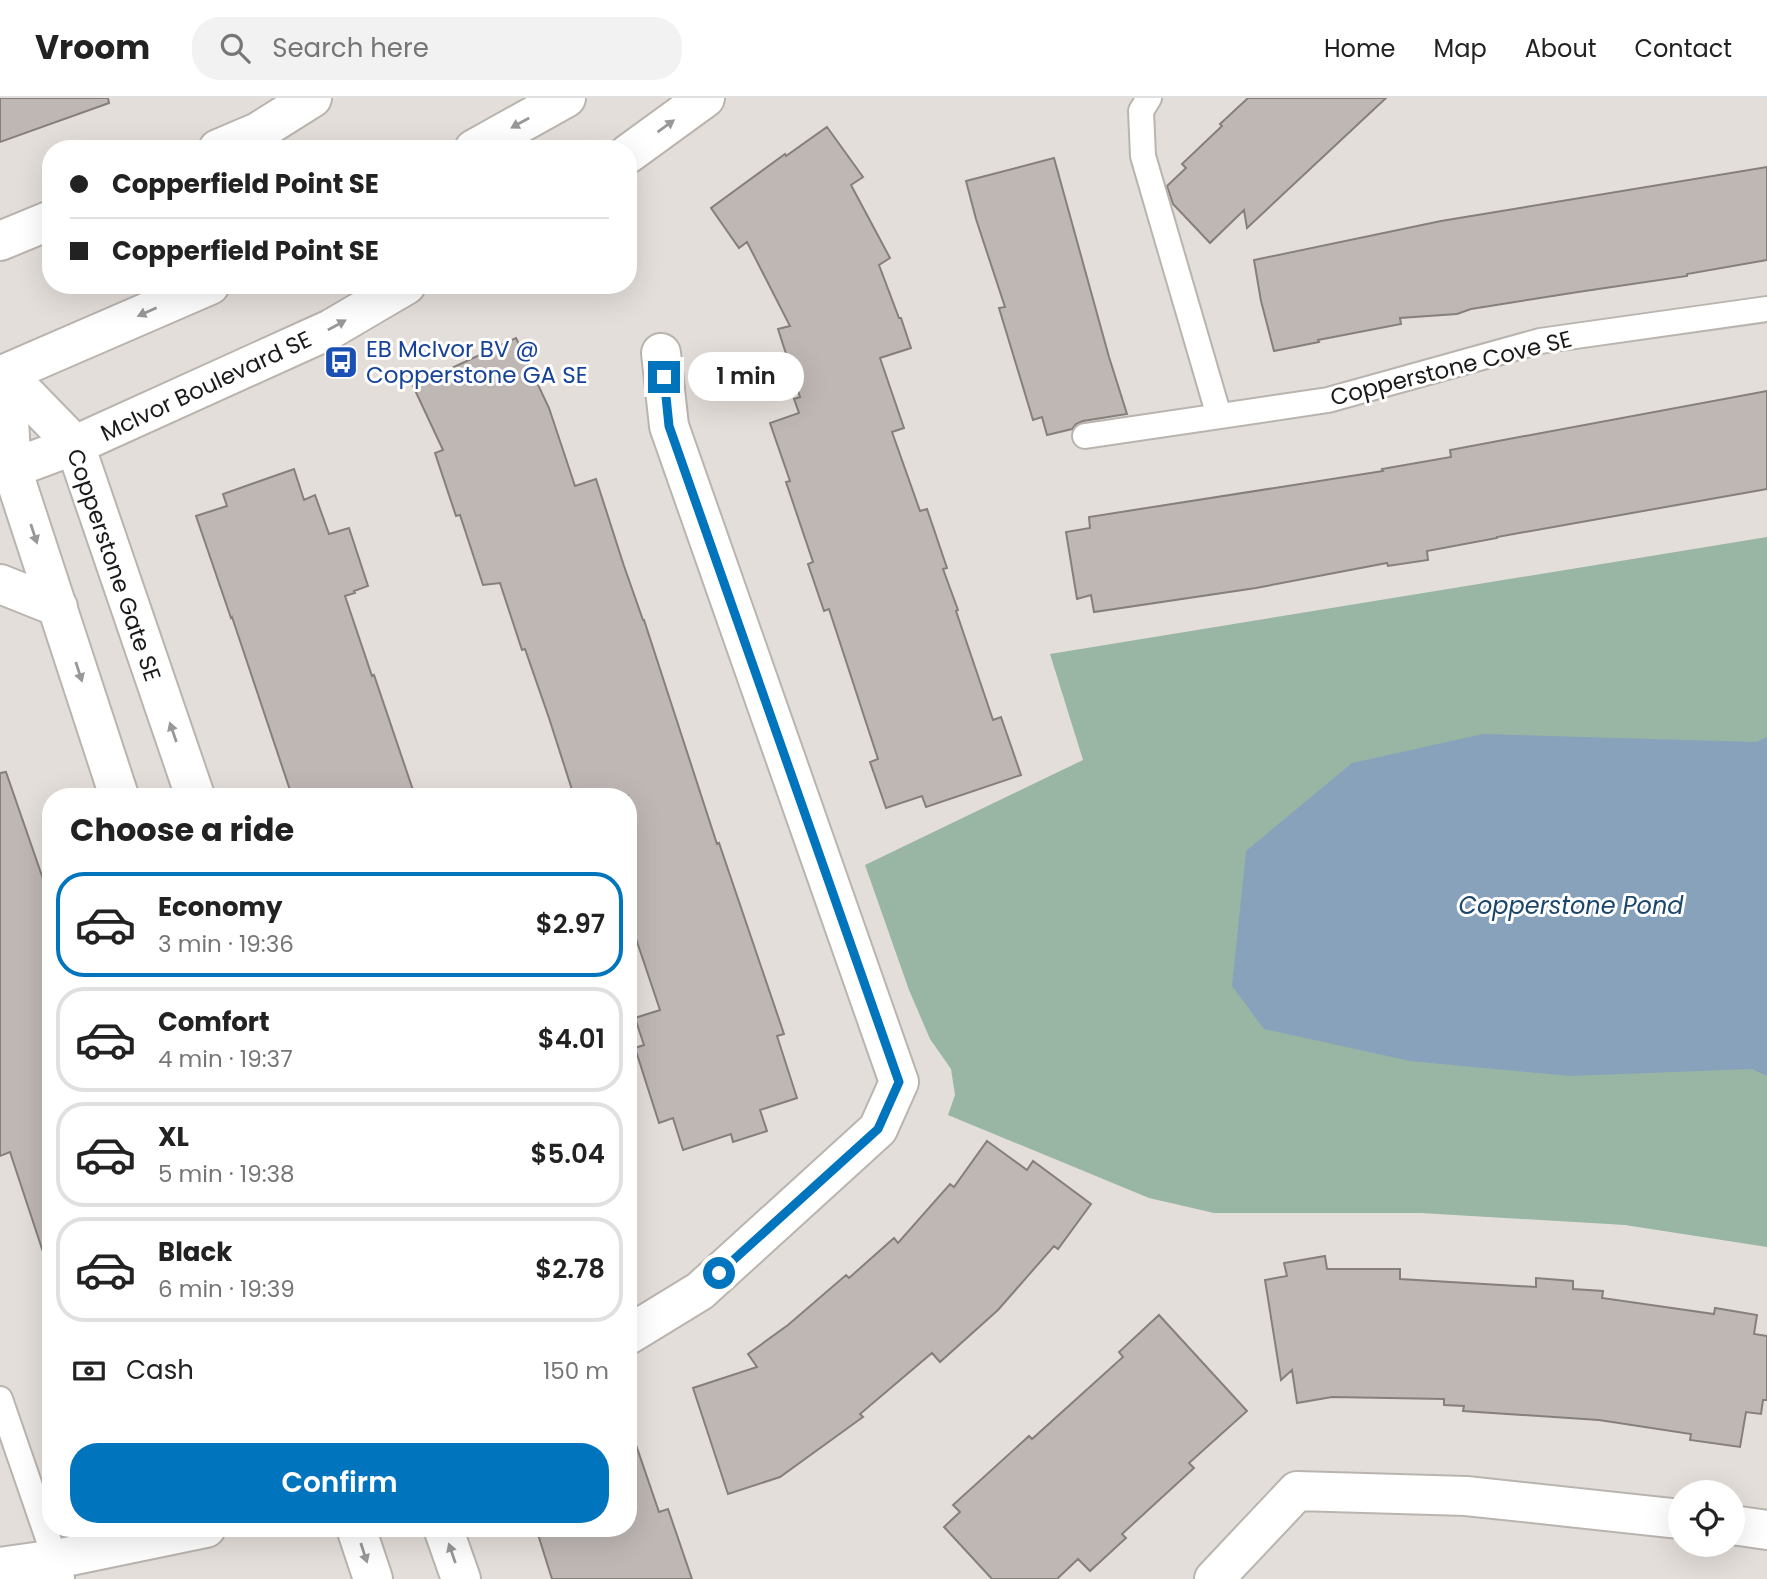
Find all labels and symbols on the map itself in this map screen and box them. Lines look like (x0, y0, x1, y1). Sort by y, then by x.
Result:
one-way arrow (510, 117, 529, 129)
one-way arrow (657, 119, 676, 133)
one-way arrow (136, 307, 157, 318)
one-way arrow (328, 319, 348, 331)
street label: McIvor Boulevard SE (95, 323, 317, 449)
street label: Copperstone Cove SE (1327, 323, 1575, 413)
place label: EB McIvor BV @ Copperstone GA SE (366, 333, 587, 391)
bus stop icon: EB McIvor BV @ Copperstone GA SE (322, 343, 360, 381)
callout: 1 min (688, 352, 804, 402)
route end (648, 361, 680, 393)
street label: Copperstone Gate SE (59, 444, 169, 686)
one-way arrow (29, 524, 39, 545)
one-way arrow (74, 662, 85, 683)
one-way arrow (167, 721, 178, 742)
water label: Copperstone Pond (1458, 889, 1684, 922)
route start (703, 1257, 735, 1289)
one-way arrow (359, 1543, 370, 1564)
one-way arrow (446, 1543, 457, 1564)

